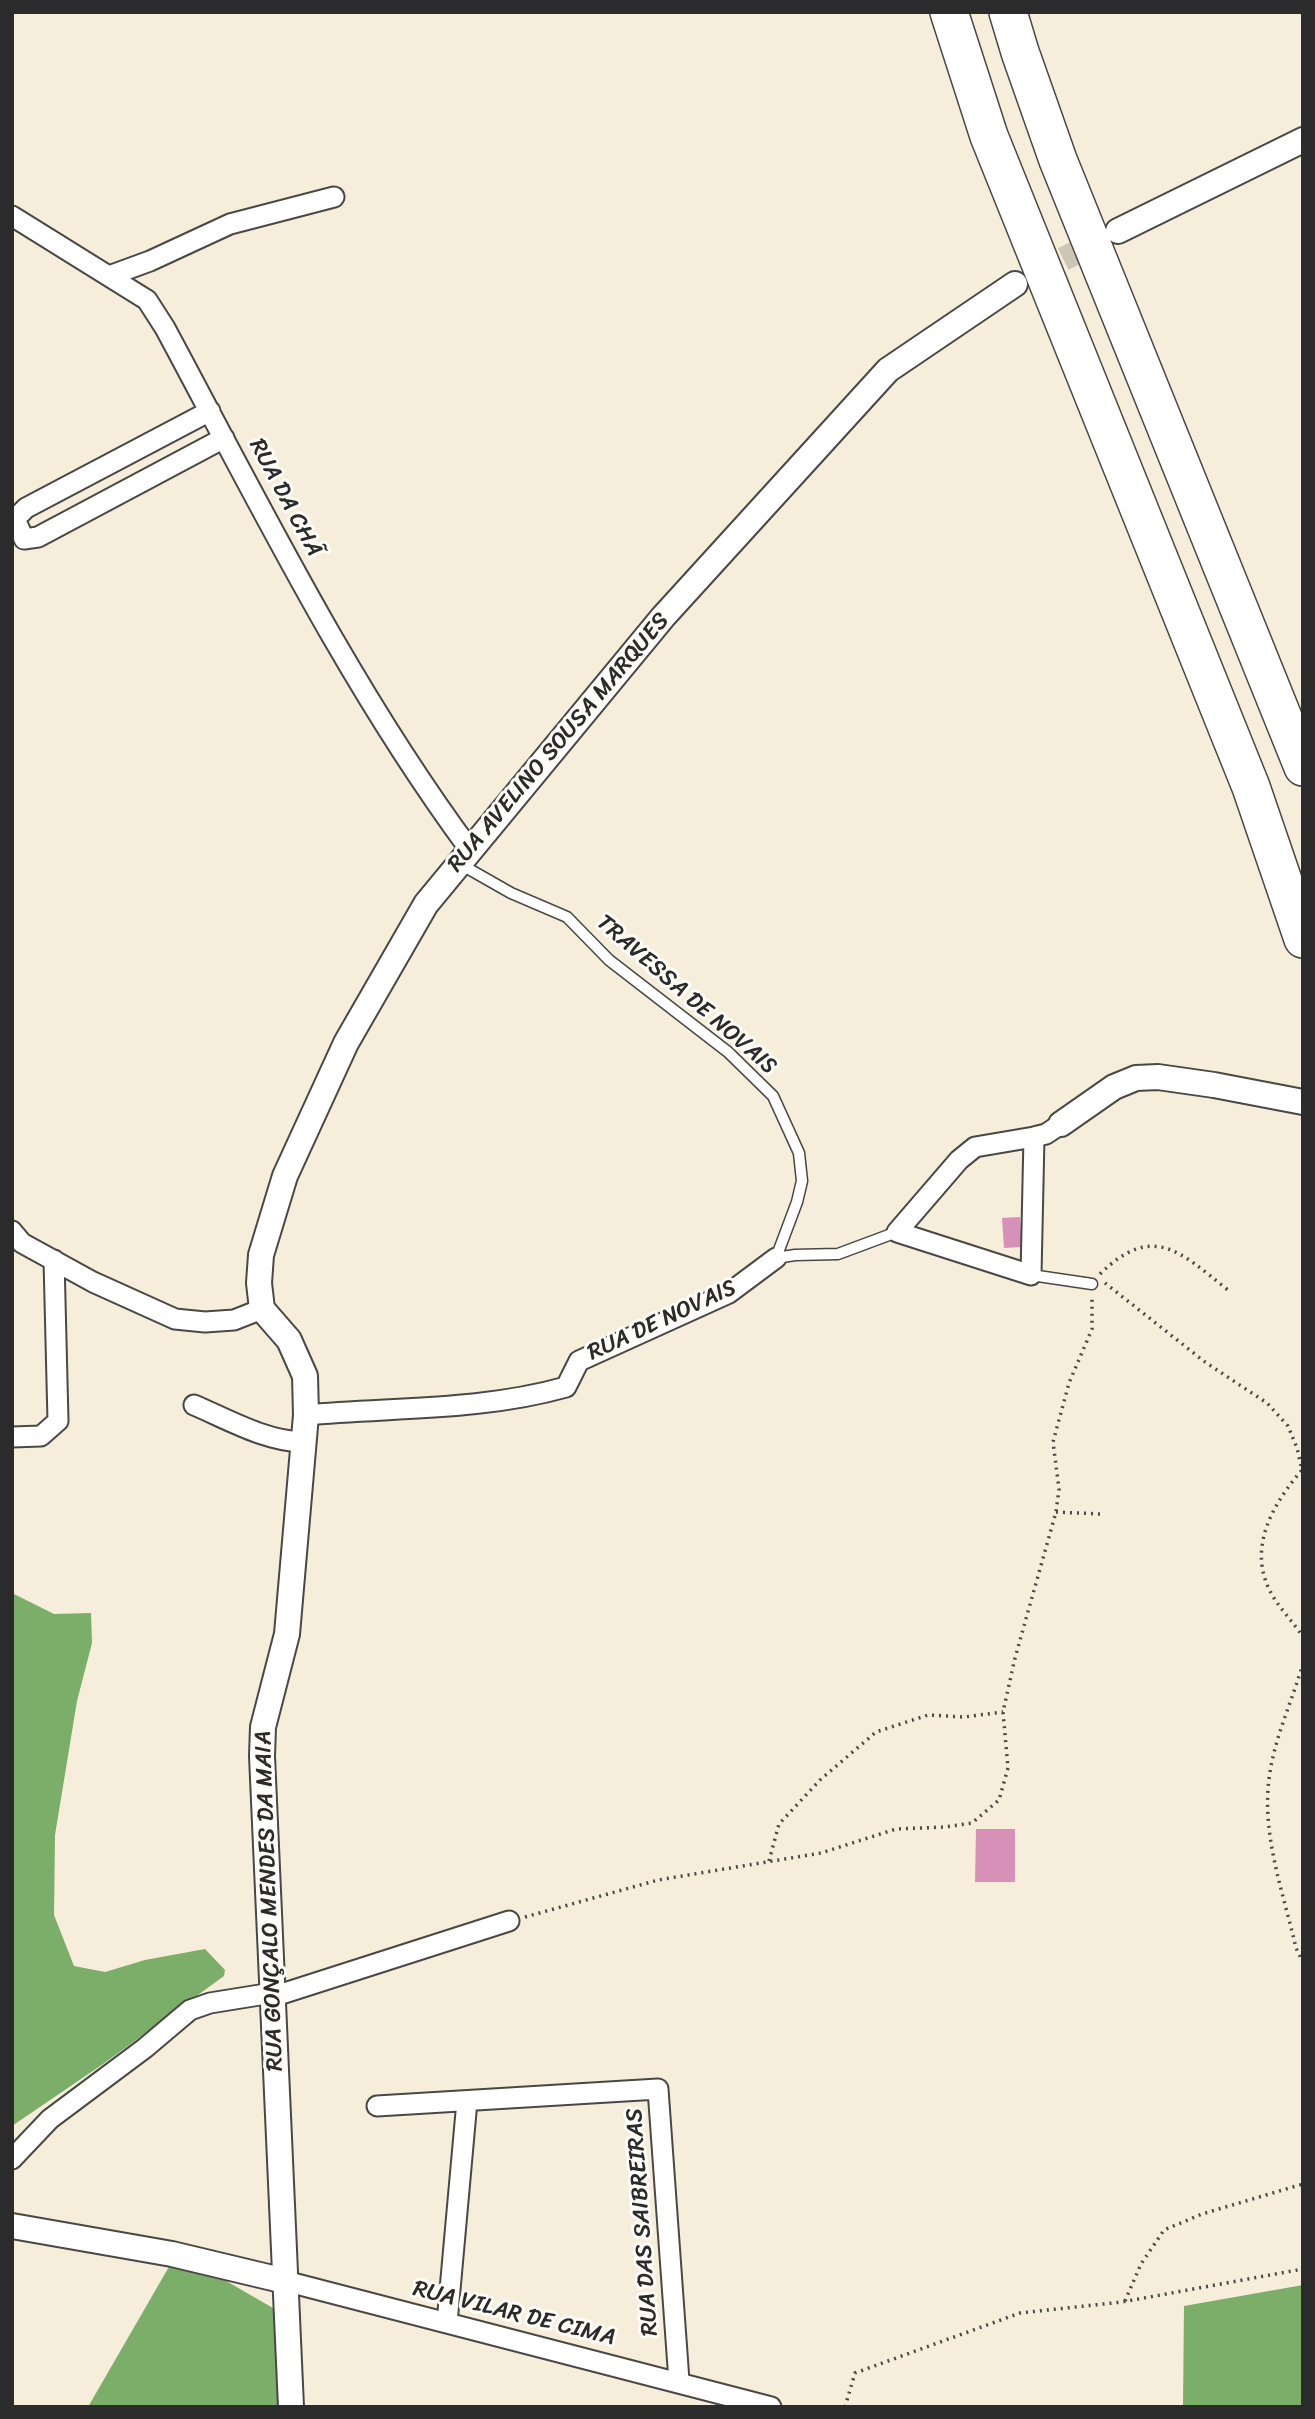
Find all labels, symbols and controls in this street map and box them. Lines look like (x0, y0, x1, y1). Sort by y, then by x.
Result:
street label: RUA DA CHÃ (242, 434, 328, 562)
street label: RUA AVELINO SOUSA MARQUES (442, 608, 676, 878)
street label: TRAVESSA DE NOVAIS (590, 909, 782, 1081)
street label: RUA DE NOVAIS (584, 1275, 740, 1367)
street label: RUA GONÇALO MENDES DA MAIA (250, 1730, 290, 2072)
street label: RUA DAS SAIBREIRAS (621, 2107, 665, 2337)
street label: RUA VILAR DE CIMA (410, 2276, 618, 2352)

